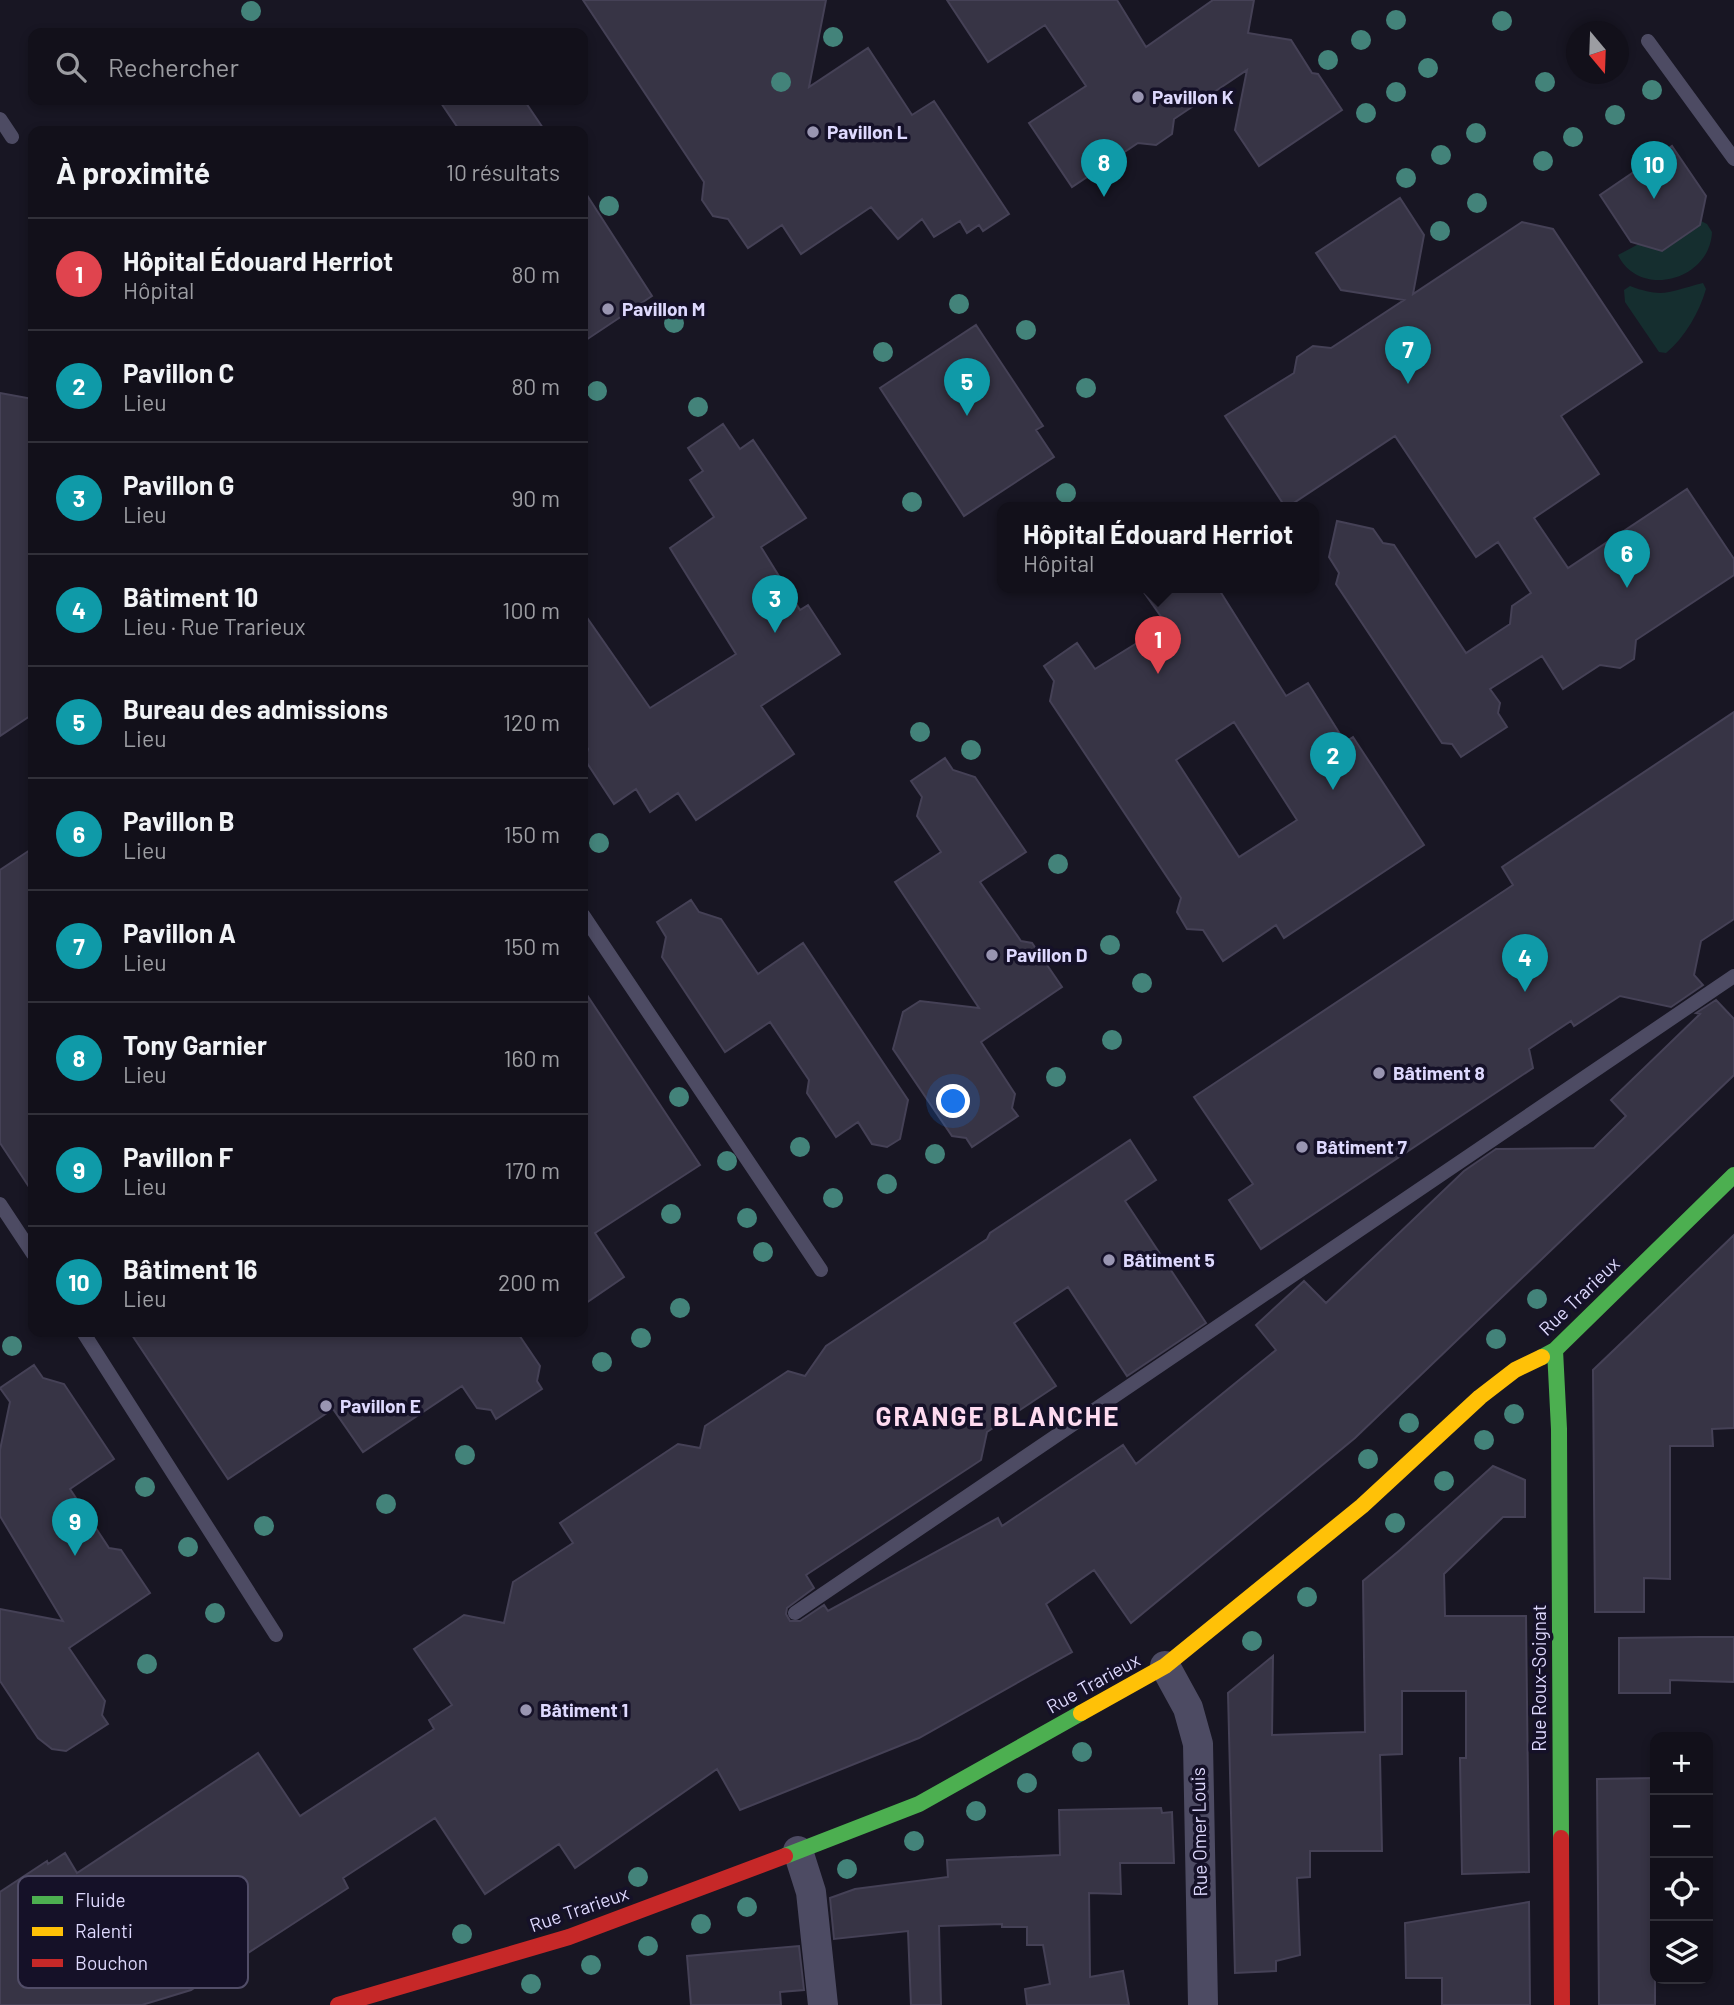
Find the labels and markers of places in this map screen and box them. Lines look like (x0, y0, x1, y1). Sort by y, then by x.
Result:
place label: Pavillon K (1152, 85, 1234, 108)
marker: Pavillon K (1130, 89, 1146, 105)
place label: Pavillon L (827, 120, 908, 143)
marker: Pavillon L (805, 124, 821, 140)
pin: 8 (1081, 139, 1127, 197)
pin: 10 (1631, 141, 1677, 199)
place label: Pavillon M (622, 297, 705, 320)
marker: Pavillon M (600, 301, 616, 317)
pin: 7 (1385, 326, 1431, 384)
pin: 5 (944, 358, 990, 416)
pin: 6 (1604, 530, 1650, 588)
pin: 3 (752, 575, 798, 633)
pin: 1 (1135, 616, 1181, 674)
pin: 2 (1310, 732, 1356, 790)
pin: 4 (1502, 934, 1548, 992)
place label: Pavillon D (1006, 943, 1088, 966)
marker: Pavillon D (984, 947, 1000, 963)
place label: Bâtiment 8 (1393, 1061, 1485, 1084)
marker: Bâtiment 8 (1371, 1065, 1387, 1081)
place label: Bâtiment 7 (1316, 1135, 1407, 1158)
marker: Bâtiment 7 (1294, 1139, 1310, 1155)
place label: Bâtiment 5 (1123, 1248, 1215, 1271)
marker: Bâtiment 5 (1101, 1252, 1117, 1268)
place label: Pavillon E (340, 1394, 421, 1417)
marker: Pavillon E (318, 1398, 334, 1414)
pin: 9 (52, 1498, 98, 1556)
place label: Bâtiment 1 (540, 1698, 628, 1721)
marker: Bâtiment 1 (518, 1702, 534, 1718)

